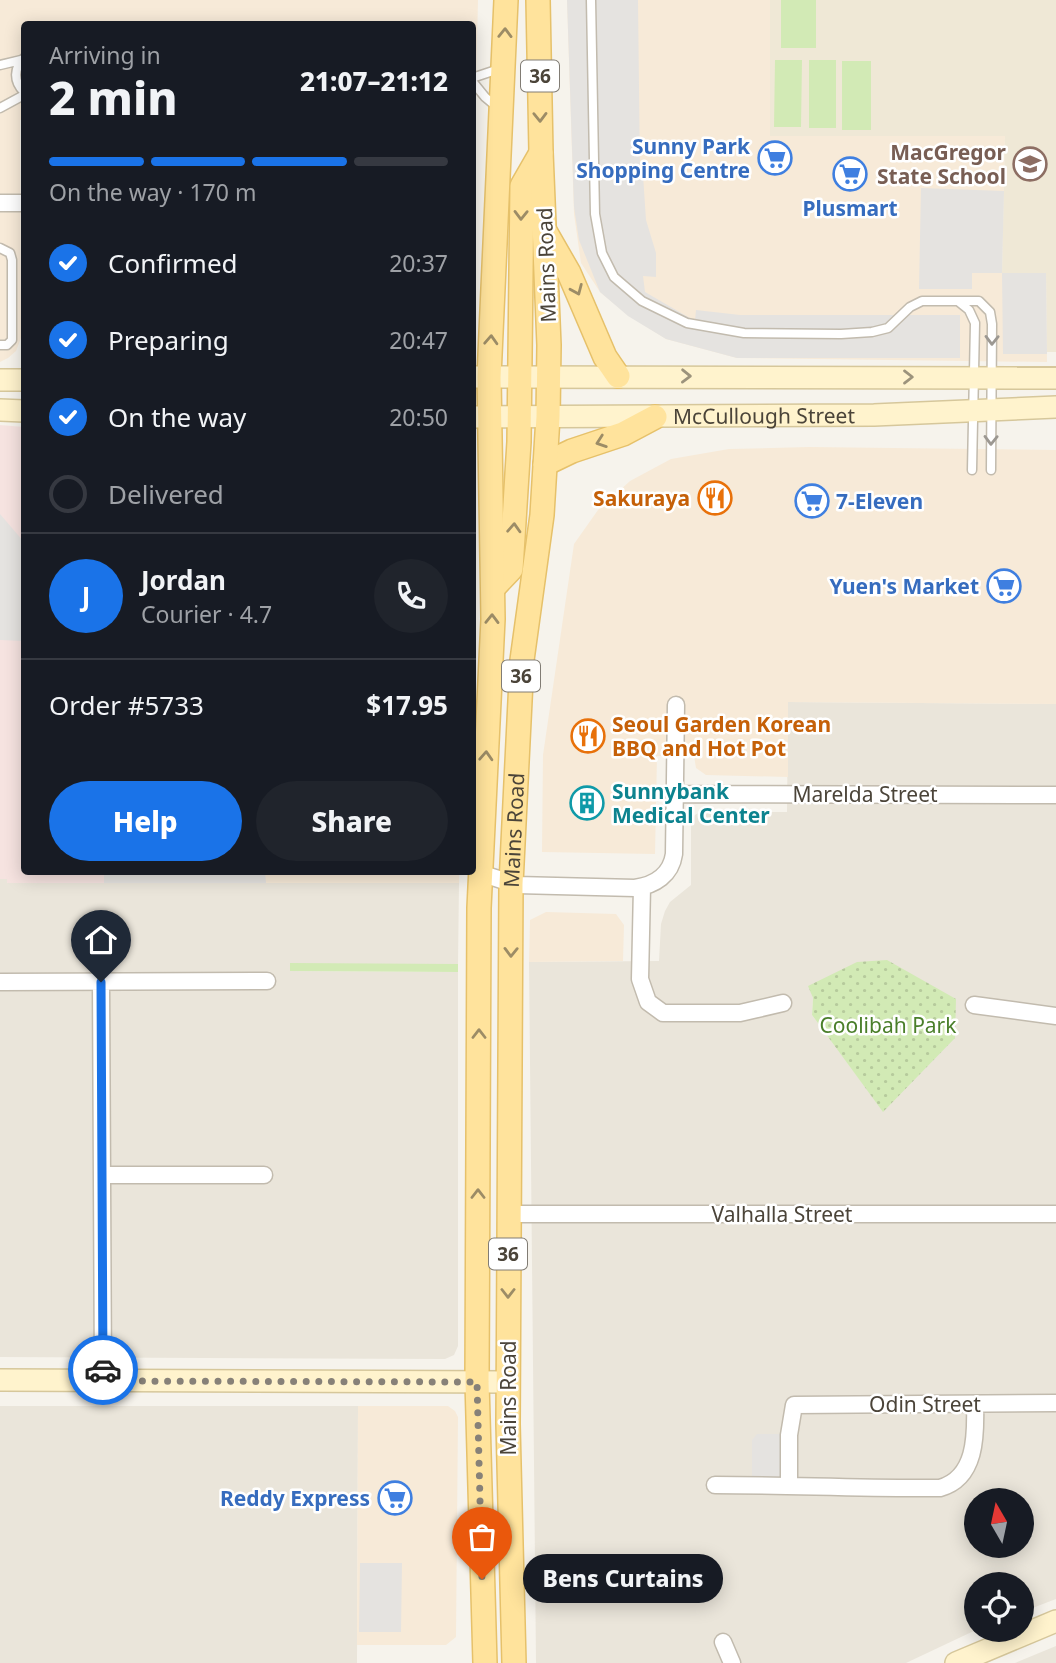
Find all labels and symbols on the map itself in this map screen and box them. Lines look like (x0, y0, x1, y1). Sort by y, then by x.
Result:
one-way arrow (497, 28, 513, 38)
road number: 36 (521, 60, 559, 92)
one-way arrow (533, 112, 548, 123)
place label: Sunny Park Shopping Centre (576, 132, 751, 184)
place label: MacGregor State School (877, 138, 1007, 190)
supermarket icon: Sunny Park Shopping Centre (756, 139, 794, 177)
school or university icon: MacGregor State School (1011, 145, 1049, 183)
supermarket icon: Plusmart (831, 155, 869, 193)
place label: Plusmart (802, 194, 898, 222)
street label: Mains Road (530, 207, 562, 323)
one-way arrow (513, 210, 529, 221)
one-way arrow (568, 284, 582, 296)
one-way arrow (483, 334, 498, 345)
one-way arrow (984, 335, 999, 346)
one-way arrow (682, 368, 692, 384)
one-way arrow (903, 369, 914, 385)
street label: McCullough Street (673, 401, 855, 430)
one-way arrow (595, 434, 607, 448)
one-way arrow (983, 435, 999, 446)
restaurant icon: Sakuraya (696, 479, 734, 517)
supermarket icon: 7-Eleven (793, 482, 831, 520)
place label: Sakuraya (593, 484, 690, 512)
place label: 7-Eleven (836, 487, 923, 515)
one-way arrow (506, 522, 521, 533)
supermarket icon: Yuen's Market (985, 567, 1023, 605)
place label: Yuen's Market (829, 572, 979, 600)
one-way arrow (485, 613, 500, 624)
road number: 36 (502, 660, 540, 692)
place label: Seoul Garden Korean BBQ and Hot Pot (612, 710, 831, 762)
restaurant icon: Seoul Garden Korean BBQ and Hot Pot (569, 717, 607, 755)
one-way arrow (479, 750, 494, 761)
street label: Mains Road (497, 772, 530, 888)
place label: Sunnybank Medical Center (612, 777, 770, 829)
street label: Marelda Street (792, 780, 938, 808)
building icon: Sunnybank Medical Center (568, 784, 606, 822)
pin (71, 910, 131, 982)
one-way arrow (503, 948, 519, 958)
park label: Coolibah Park (819, 1011, 957, 1039)
one-way arrow (471, 1028, 487, 1038)
one-way arrow (470, 1188, 486, 1198)
street label: Valhalla Street (712, 1200, 853, 1228)
road number: 36 (489, 1238, 527, 1270)
one-way arrow (500, 1288, 516, 1299)
courier (68, 1335, 138, 1405)
street label: Mains Road (494, 1340, 522, 1456)
street label: Odin Street (869, 1390, 981, 1418)
supermarket icon: Reddy Express (376, 1479, 414, 1517)
place label: Reddy Express (220, 1484, 370, 1512)
north arrow (964, 1488, 1034, 1558)
pin (452, 1507, 512, 1579)
callout: Bens Curtains (524, 1554, 724, 1604)

